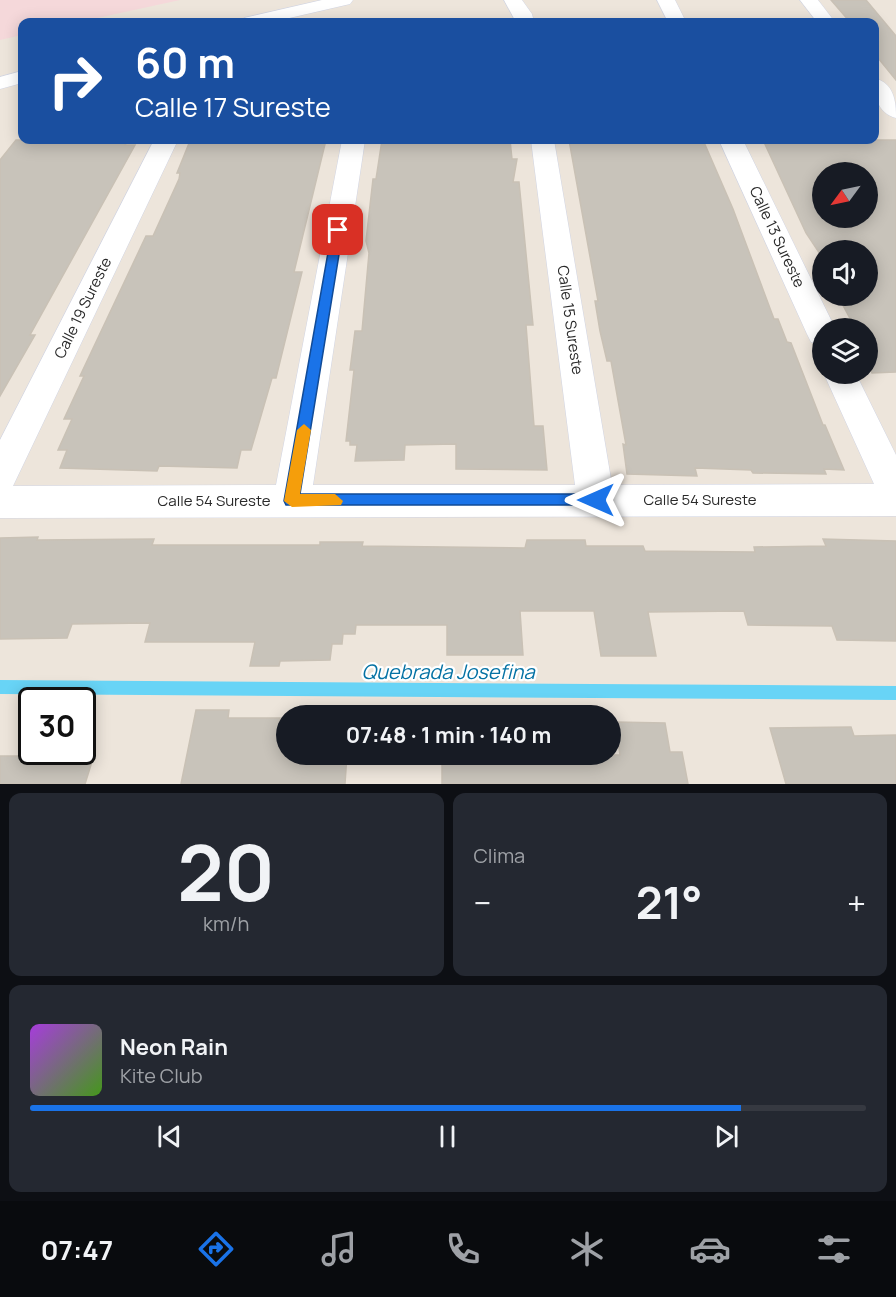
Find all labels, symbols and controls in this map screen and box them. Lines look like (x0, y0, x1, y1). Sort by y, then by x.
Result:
text: 60 m (135, 33, 235, 91)
icon: right (36, 42, 114, 120)
text: Calle 17 Sureste (135, 88, 331, 125)
north arrow (812, 162, 878, 228)
map controls (812, 162, 878, 384)
street label: Calle 13 Sureste (745, 183, 810, 291)
pin (312, 204, 363, 255)
icon: arrive (321, 213, 354, 246)
button: sound (812, 240, 878, 306)
street label: Calle 19 Sureste (49, 253, 116, 362)
street label: Calle 15 Sureste (552, 264, 589, 376)
button: layers (812, 318, 878, 384)
position arrow (564, 468, 628, 532)
street label: Calle 54 Sureste (644, 489, 757, 510)
street label: Calle 54 Sureste (158, 490, 271, 511)
water label: Quebrada Josefina (362, 658, 535, 685)
speed limit sign: 30 (18, 687, 96, 765)
text: 07:48 · 1 min · 140 m (346, 720, 551, 750)
text: 20 (177, 818, 275, 924)
text: Clima (474, 842, 525, 869)
text: 21° (636, 871, 703, 933)
text: − (474, 880, 491, 925)
text: + (847, 880, 866, 925)
text: km/h (203, 910, 250, 937)
text: Neon Rain (120, 1032, 228, 1062)
text: Kite Club (120, 1062, 203, 1089)
icon: previous (153, 1120, 186, 1153)
icon: pause (431, 1120, 464, 1153)
icon: next (710, 1120, 743, 1153)
icon: directions (195, 1228, 237, 1270)
icon: music (318, 1228, 360, 1270)
icon: phone (442, 1228, 484, 1270)
icon: climate (566, 1228, 608, 1270)
icon: car (689, 1228, 731, 1270)
icon: filters (813, 1228, 855, 1270)
text: 07:47 (41, 1231, 113, 1268)

